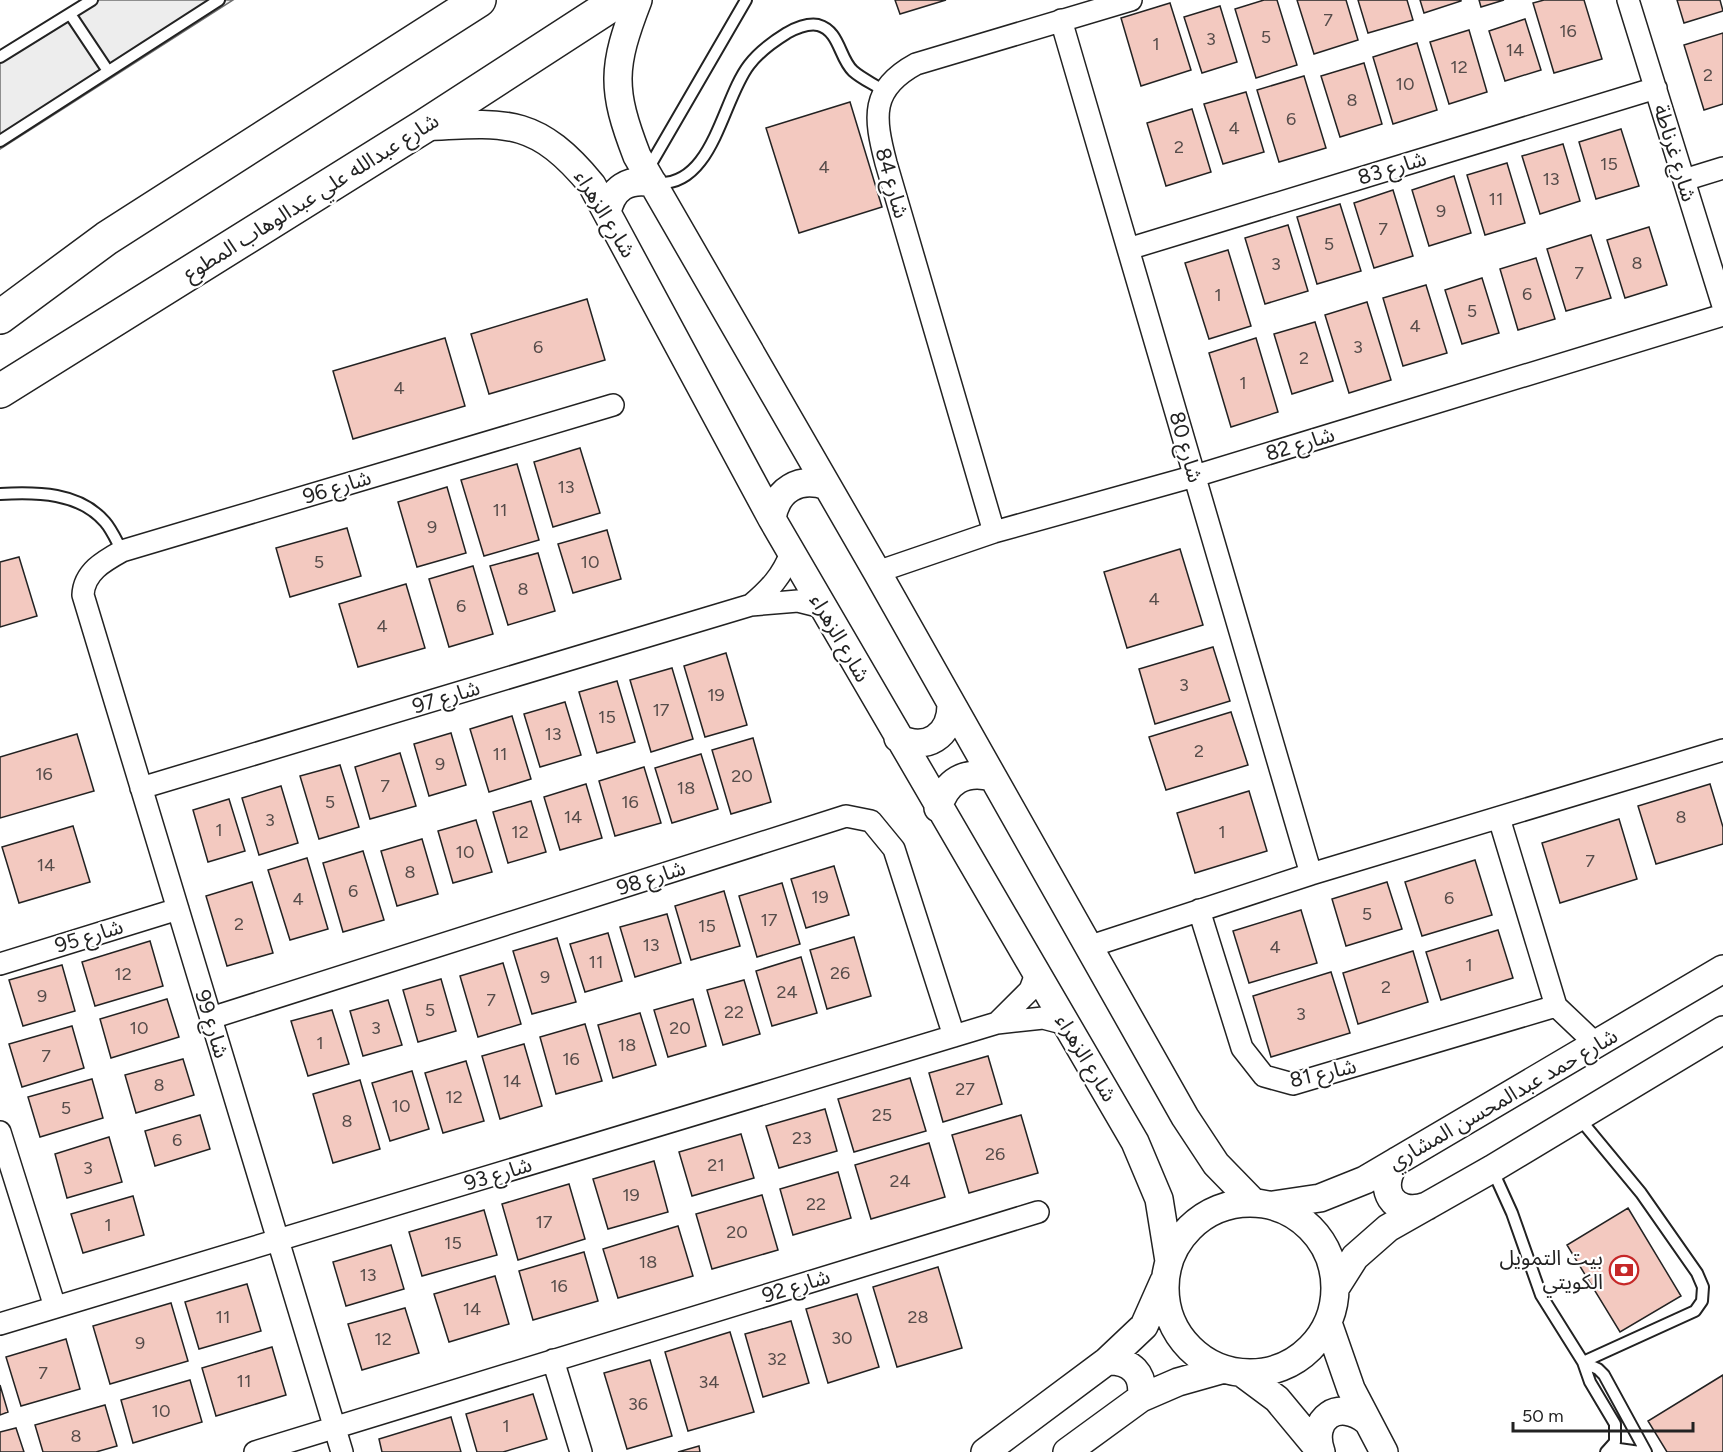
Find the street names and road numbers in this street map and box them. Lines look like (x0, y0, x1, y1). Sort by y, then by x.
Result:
street label: شارع غرناطة (1646, 101, 1702, 205)
street label: شارع عبدالله علي عبدالوهاب المطوع (178, 107, 445, 289)
street label: شارع 84 (868, 145, 914, 222)
street label: شارع 83 (1355, 145, 1430, 193)
street label: شارع الزهراء (567, 166, 641, 264)
street label: شارع 80 (1162, 409, 1208, 486)
street label: شارع 82 (1262, 421, 1338, 469)
street label: شارع 96 (300, 464, 375, 512)
street label: شارع الزهراء (803, 589, 876, 688)
street label: شارع 97 (409, 674, 484, 721)
street label: شارع 98 (613, 855, 689, 903)
street label: شارع 95 (52, 913, 127, 961)
street label: شارع 99 (187, 987, 235, 1062)
street label: شارع الزهراء (1048, 1010, 1122, 1108)
street label: شارع حمد عبدالمحسن المشاري (1384, 1023, 1624, 1178)
street label: شارع 81 (1287, 1053, 1359, 1095)
street label: شارع 93 (461, 1151, 536, 1198)
street label: شارع 92 (759, 1263, 834, 1311)

